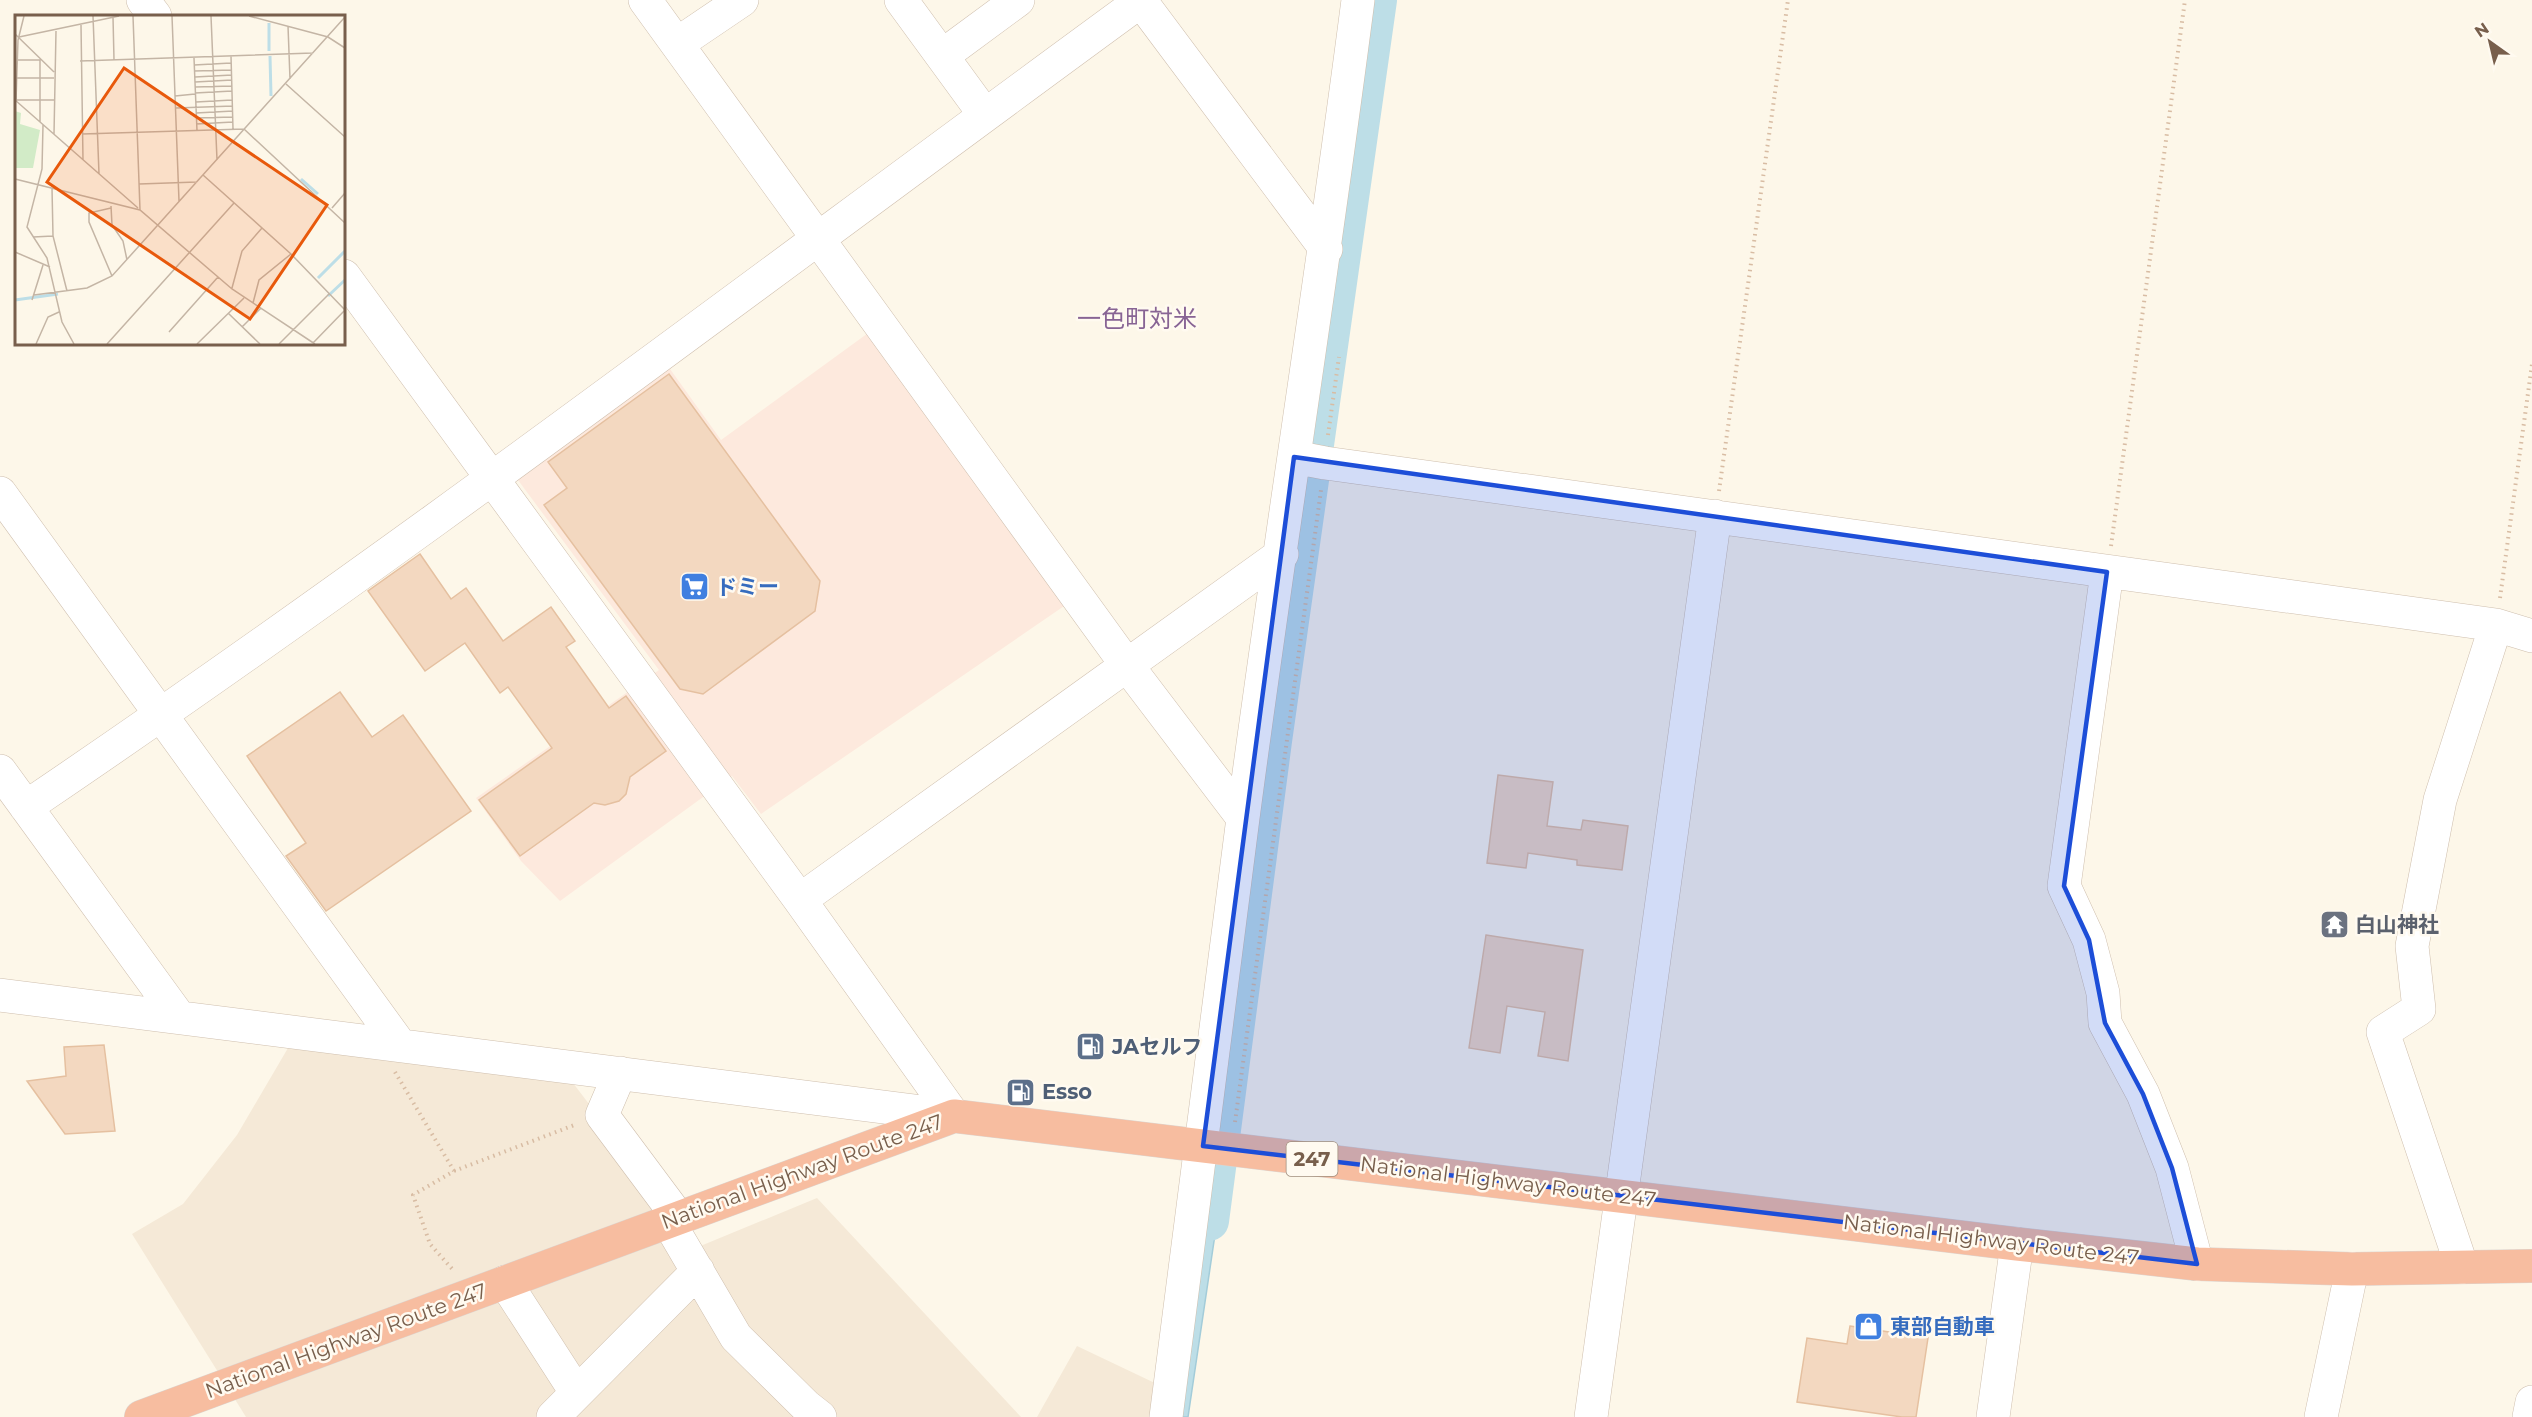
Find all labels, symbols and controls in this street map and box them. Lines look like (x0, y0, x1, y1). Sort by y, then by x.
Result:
north arrow (2460, 12, 2520, 72)
inset map (15, 15, 345, 345)
text: N (2471, 18, 2493, 41)
district label: 一色町対米 (1077, 304, 1197, 333)
supermarket icon: ドミー (679, 571, 711, 603)
place label: ドミー (716, 574, 779, 599)
temple icon: 白山神社 (2318, 909, 2350, 941)
place label: 白山神社 (2355, 912, 2439, 937)
fuel station icon: JAセルフ (1075, 1031, 1107, 1063)
place label: JAセルフ (1111, 1034, 1202, 1059)
fuel station icon: Esso (1005, 1076, 1037, 1108)
place label: Esso (1042, 1079, 1092, 1104)
street label: National Highway Route 247 (658, 1109, 946, 1234)
road number: 247 (1286, 1142, 1338, 1176)
street label: National Highway Route 247 (1359, 1151, 1657, 1212)
street label: National Highway Route 247 (1842, 1209, 2140, 1270)
street label: National Highway Route 247 (202, 1278, 490, 1403)
shop icon: 東部自動車 (1853, 1311, 1885, 1343)
place label: 東部自動車 (1890, 1314, 1995, 1339)

